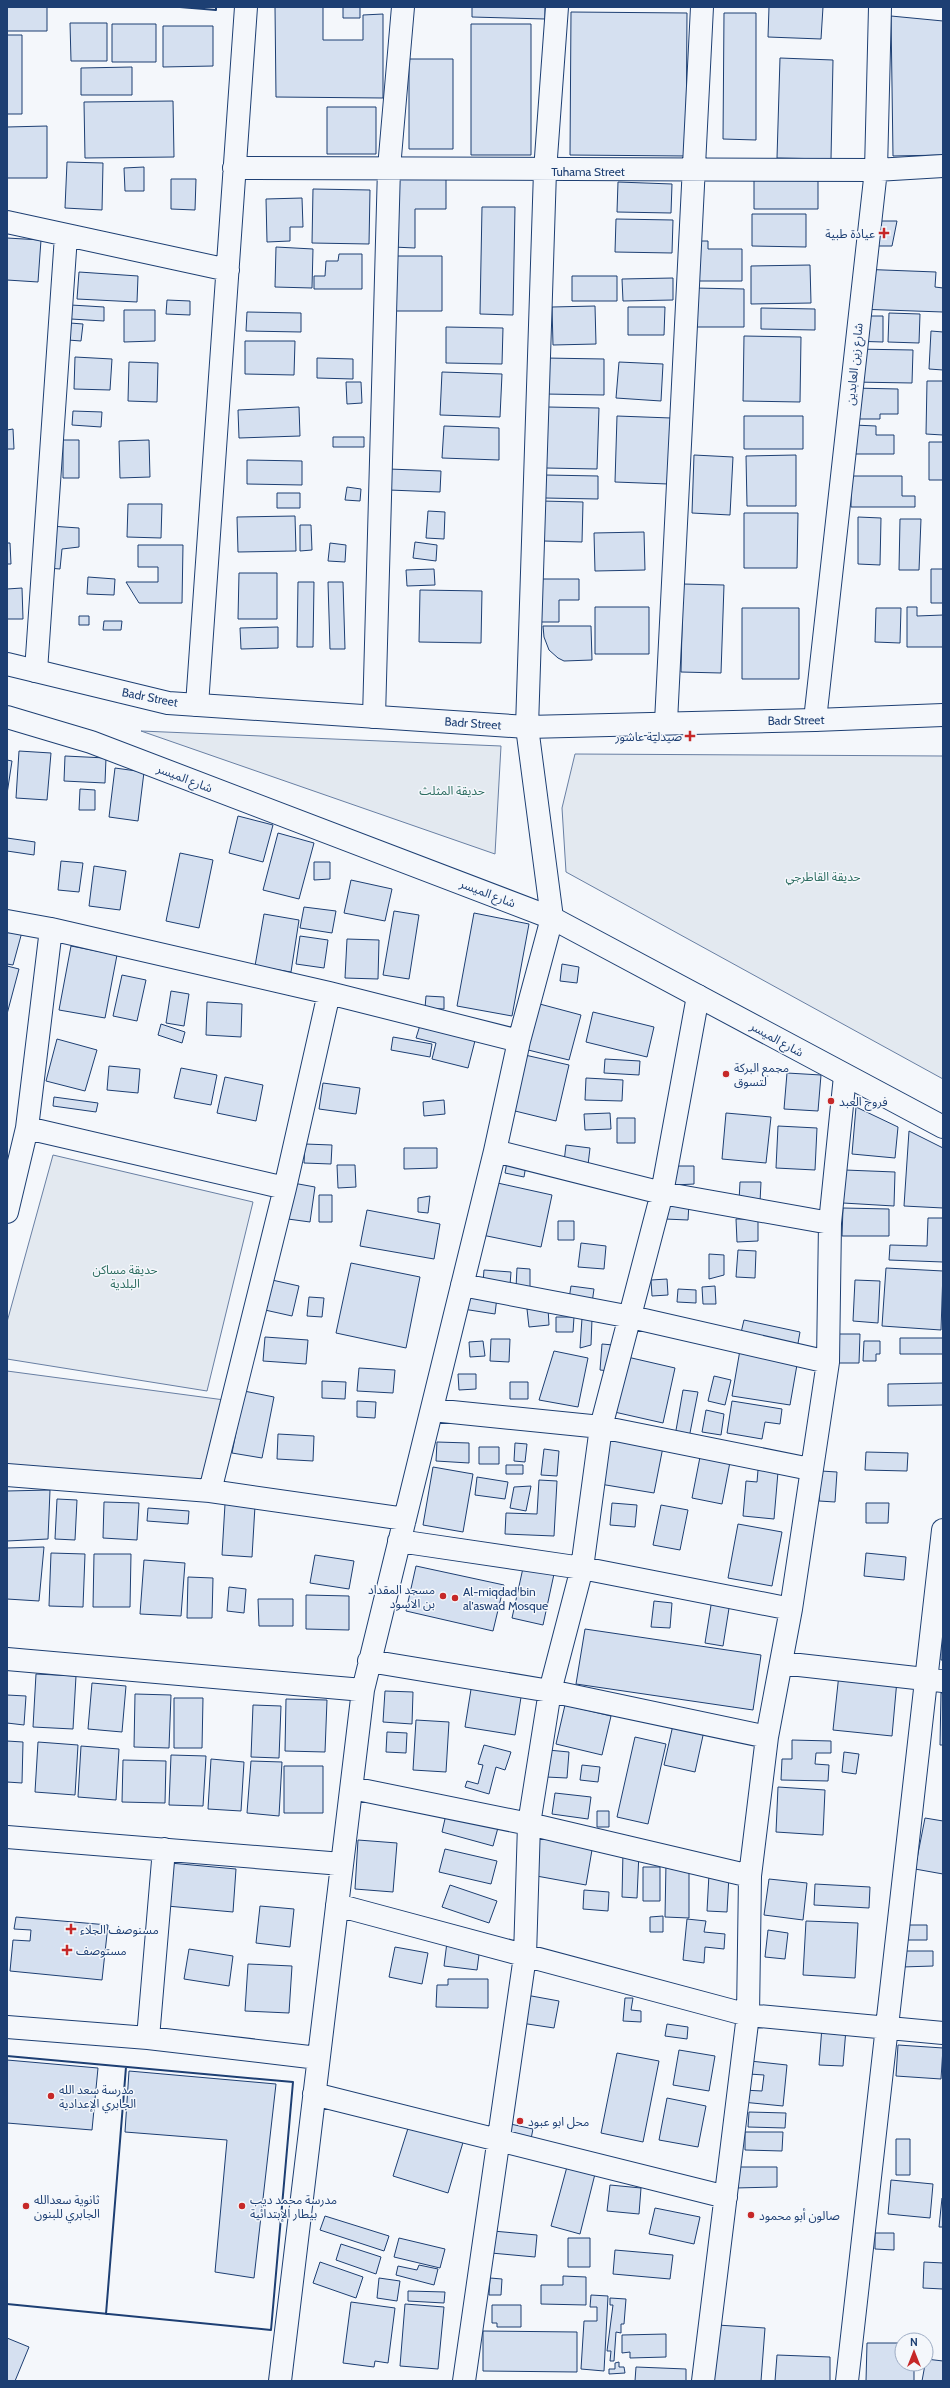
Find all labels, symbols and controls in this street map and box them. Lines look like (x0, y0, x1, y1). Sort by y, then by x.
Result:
street label: Tuhama Street (551, 164, 625, 179)
place label: عيادة طبية (825, 226, 875, 241)
marker: عيادة طبية (878, 227, 890, 239)
street label: شارع زين العابدين (842, 322, 868, 406)
street label: Badr Street (121, 684, 179, 710)
street label: Badr Street (767, 712, 825, 728)
street label: Badr Street (444, 714, 502, 732)
place label: صيدلية عاشور (614, 729, 682, 744)
marker: صيدلية عاشور (685, 731, 695, 741)
street label: شارع الميسر (153, 760, 215, 797)
park label: حديقة المثلث (419, 783, 485, 798)
park label: حديقة القاطرجي (785, 869, 861, 886)
street label: شارع الميسر (456, 875, 518, 912)
street label: شارع الميسر (746, 1018, 806, 1061)
place label: مجمع البركة لتسوق (734, 1060, 789, 1089)
marker: مجمع البركة لتسوق (721, 1069, 731, 1079)
place label: فروج العبد (839, 1094, 888, 1111)
marker: فروج العبد (826, 1096, 836, 1106)
park label: حديقة مساكن البلدية (92, 1262, 158, 1291)
place label: مسجد المقداد بن الاسود (368, 1582, 435, 1611)
place label: Al-miqdad bin al'aswad Mosque (463, 1584, 548, 1613)
marker: مسجد المقداد بن الاسود (438, 1591, 448, 1601)
marker: Al-miqdad bin al'aswad Mosque (450, 1593, 460, 1603)
place label: مسنوصف الجلاء (80, 1922, 159, 1937)
marker: مسنوصف الجلاء (65, 1923, 77, 1935)
place label: مستوصف (76, 1943, 127, 1958)
marker: مستوصف (61, 1944, 73, 1956)
place label: مدرسة سعد الله الجابري الإعدادية (59, 2082, 136, 2113)
marker: مدرسة سعد الله الجابري الإعدادية (46, 2091, 56, 2101)
place label: محل ابو عبود (528, 2114, 589, 2129)
marker: محل ابو عبود (515, 2116, 525, 2126)
place label: ثانوية سعدالله الجابري للبنون (34, 2192, 100, 2223)
place label: مدرسة محمد ديب بيطار الإبتدائية (250, 2192, 337, 2222)
marker: ثانوية سعدالله الجابري للبنون (21, 2201, 31, 2211)
marker: مدرسة محمد ديب بيطار الإبتدائية (237, 2201, 247, 2211)
place label: صالون أبو محمود (759, 2208, 840, 2223)
marker: صالون أبو محمود (746, 2210, 756, 2220)
north arrow (894, 2332, 934, 2372)
text: N (910, 2335, 918, 2349)

